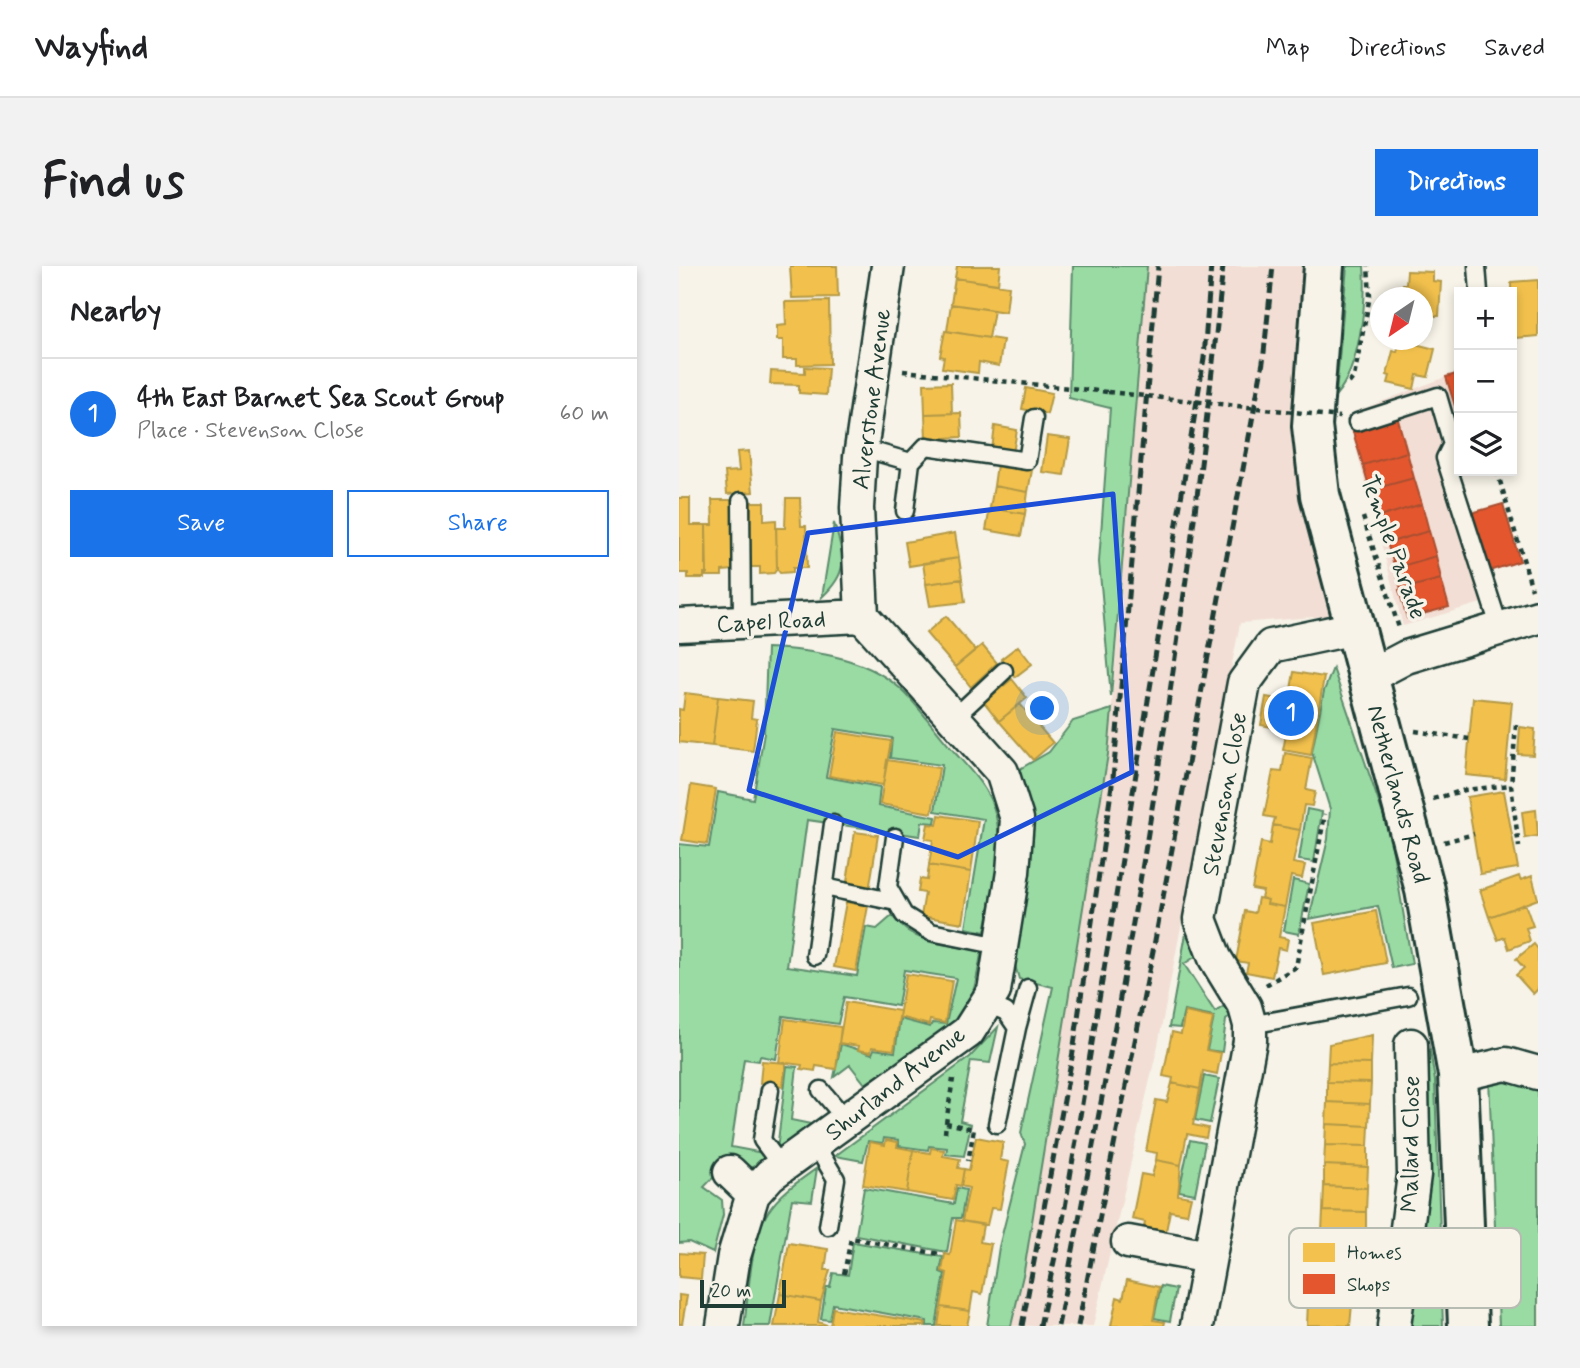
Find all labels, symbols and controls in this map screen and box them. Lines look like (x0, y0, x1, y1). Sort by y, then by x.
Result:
text: Wayfind (35, 26, 148, 70)
text: Map (1266, 33, 1310, 64)
text: Directions (1348, 33, 1446, 64)
text: Saved (1484, 33, 1545, 64)
button: Directions (1375, 149, 1538, 216)
text: Find us (42, 150, 185, 215)
north arrow (1370, 287, 1433, 350)
map controls (1454, 287, 1517, 476)
button: + (1454, 287, 1517, 350)
text: Nearby (70, 292, 161, 331)
street label: Alverstone Avenue (846, 307, 899, 491)
button: − (1454, 350, 1517, 413)
text: 4th East Barnet Sea Scout Group (137, 382, 505, 416)
text: 1 (88, 399, 98, 429)
text: 60 m (560, 399, 609, 429)
button: layers (1454, 413, 1517, 476)
text: Place · Stevenson Close (137, 416, 364, 446)
street label: Temple Parade (1352, 471, 1433, 624)
button: Save (70, 490, 333, 557)
button: Share (347, 490, 609, 557)
street label: Capel Road (715, 604, 827, 641)
pin: 1 (1268, 687, 1314, 739)
your location (1025, 691, 1059, 725)
street label: Netherlands Road (1359, 702, 1436, 887)
street label: Stevenson Close (1196, 710, 1255, 879)
street label: Shurland Avenue (819, 1020, 972, 1149)
street label: Mallard Close (1395, 1075, 1428, 1213)
legend (1289, 1228, 1521, 1308)
text: Homes (1347, 1241, 1402, 1266)
text: Shops (1347, 1273, 1390, 1298)
scale bar (700, 1277, 786, 1309)
text: 20 m (711, 1279, 751, 1304)

